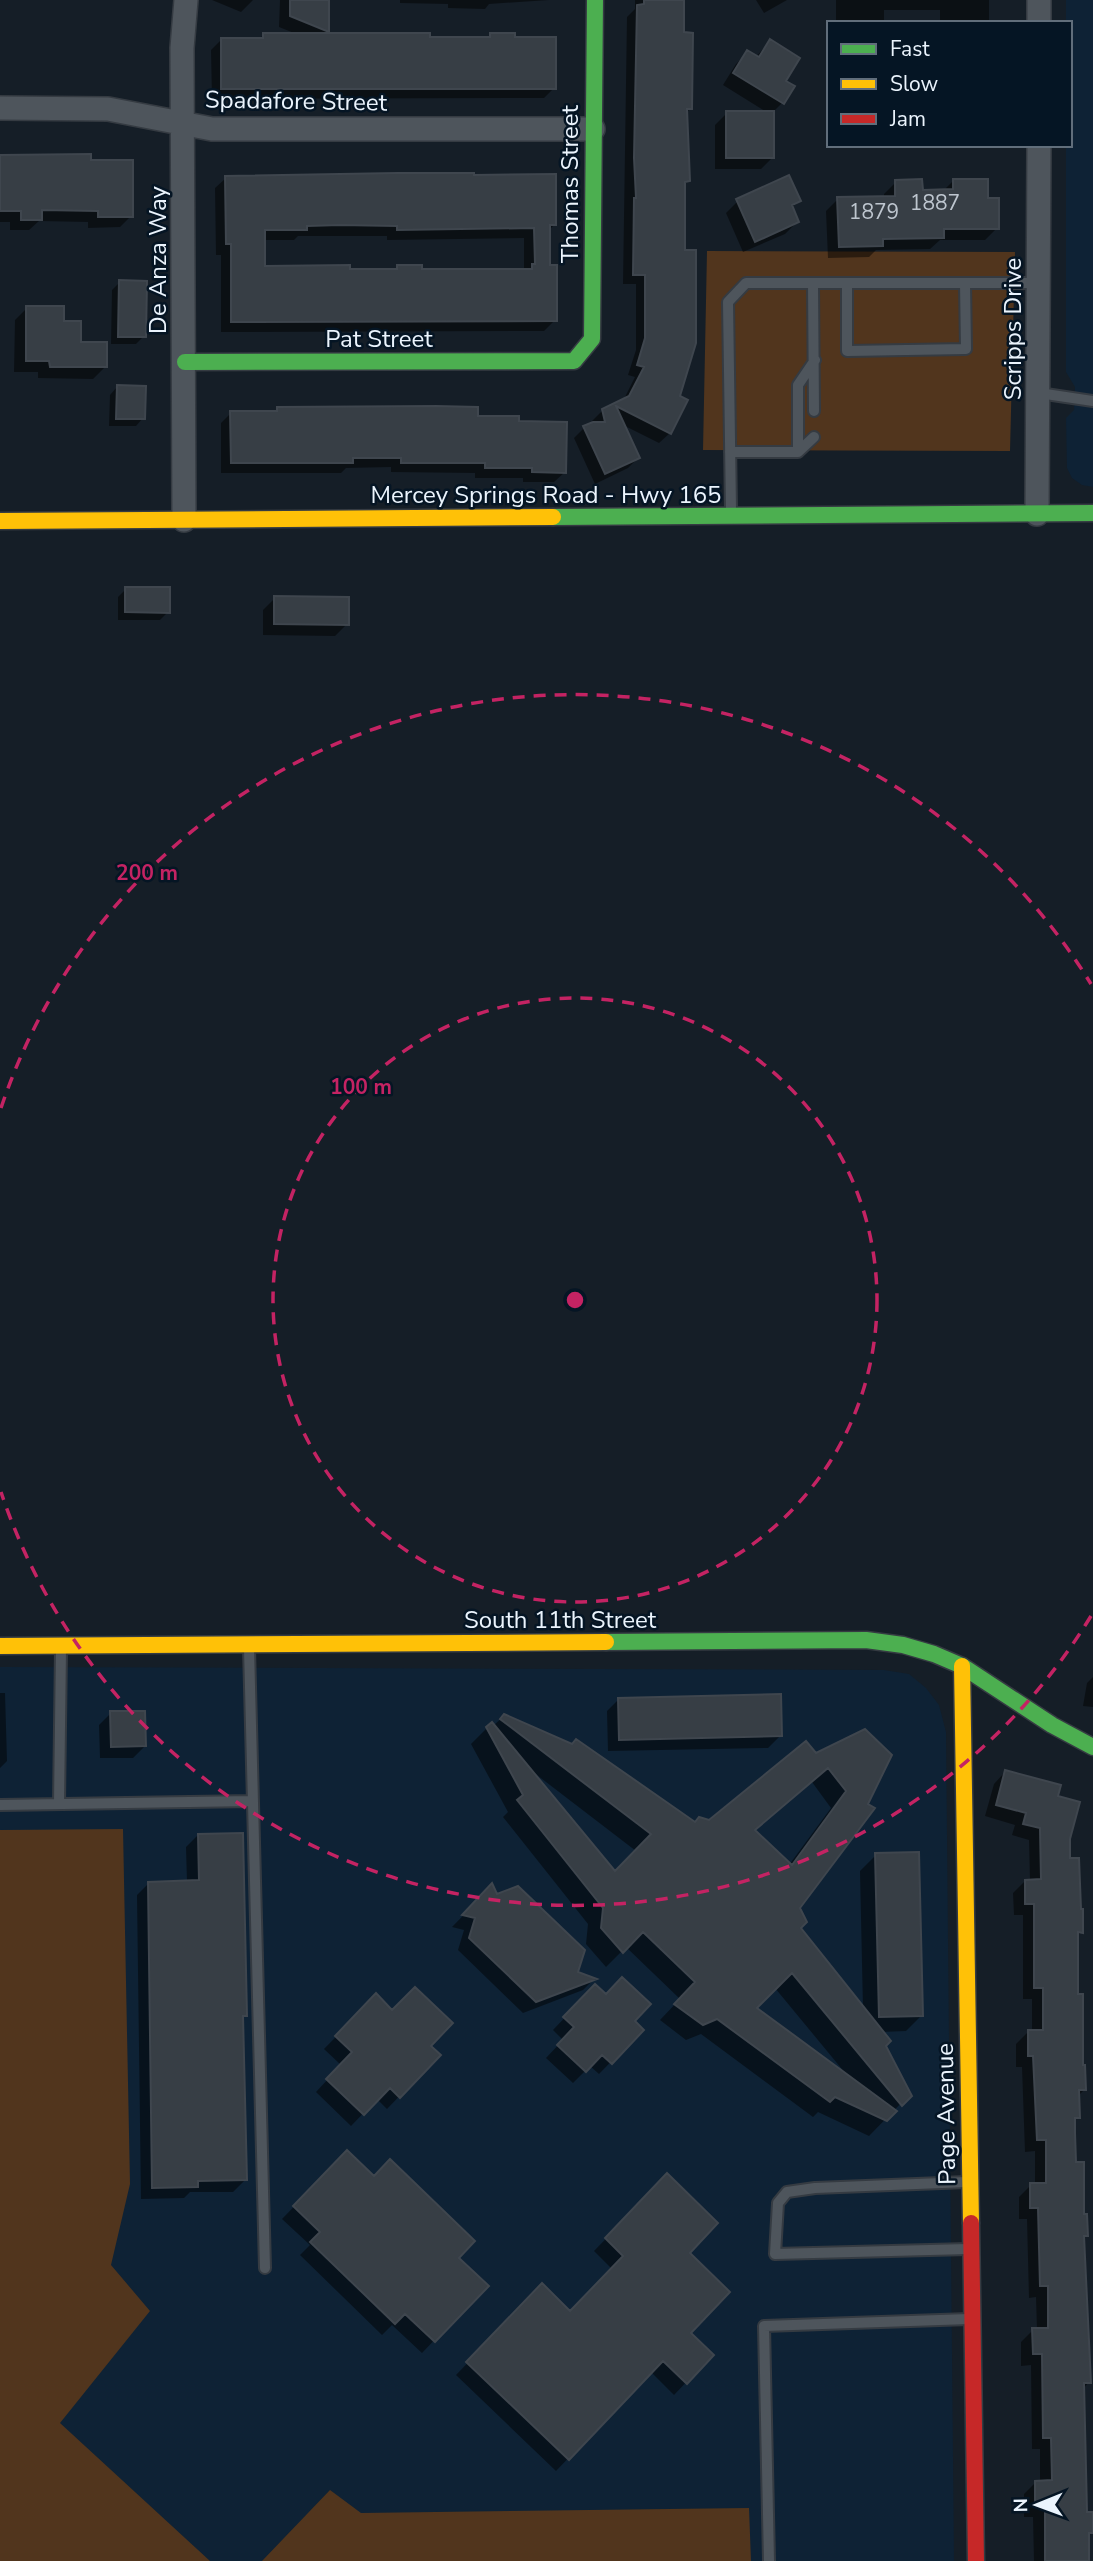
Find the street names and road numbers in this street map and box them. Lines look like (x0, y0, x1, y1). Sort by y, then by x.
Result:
street label: Spadafore Street (205, 83, 388, 119)
street label: Thomas Street (554, 104, 586, 263)
street label: De Anza Way (142, 185, 174, 334)
street label: Scripps Drive (997, 258, 1029, 400)
street label: Pat Street (325, 323, 433, 355)
street label: Mercey Springs Road - Hwy 165 (371, 479, 722, 511)
street label: South 11th Street (464, 1604, 657, 1636)
street label: Page Avenue (929, 2043, 963, 2185)

